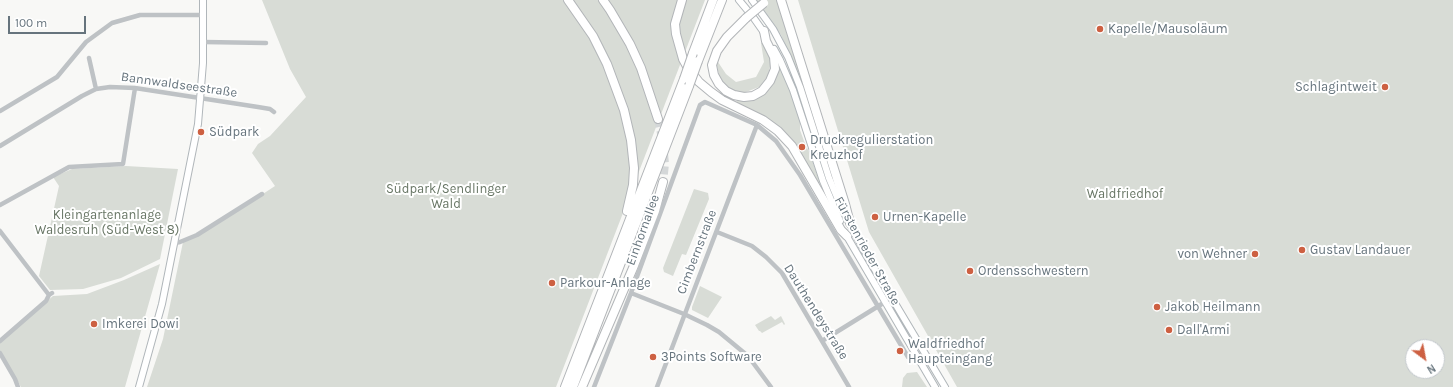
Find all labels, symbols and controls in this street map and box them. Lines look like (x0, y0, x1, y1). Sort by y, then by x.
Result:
scale bar (10, 8, 88, 34)
text: 100 m (15, 16, 47, 30)
place label: Kapelle/Mausoläum (1108, 21, 1228, 37)
marker: Kapelle/Mausoläum (1095, 24, 1105, 34)
street label: Bannwaldseestraße (120, 69, 238, 101)
place label: Schlagintweit (1295, 79, 1377, 95)
marker: Schlagintweit (1380, 82, 1390, 92)
place label: Südpark (209, 124, 259, 140)
marker: Südpark (196, 127, 206, 137)
place label: Druckregulierstation Kreuzhof (810, 132, 933, 163)
marker: Druckregulierstation Kreuzhof (797, 142, 807, 152)
park label: Südpark/Sendlinger Wald (386, 181, 506, 212)
park label: Waldfriedhof (1087, 186, 1163, 202)
street label: Einhornallee (623, 192, 663, 268)
street label: Fürstenrieder Straße (831, 194, 903, 308)
park label: Kleingartenanlage Waldesruh (Süd-West 8) (35, 207, 179, 238)
street label: Cimbernstraße (674, 208, 720, 296)
place label: Urnen-Kapelle (883, 209, 966, 225)
marker: Urnen-Kapelle (870, 212, 880, 222)
place label: Gustav Landauer (1310, 242, 1410, 258)
marker: Gustav Landauer (1297, 245, 1307, 255)
place label: von Wehner (1177, 246, 1247, 262)
marker: von Wehner (1250, 249, 1260, 259)
street label: Dauthendeystraße (780, 261, 852, 363)
place label: Ordensschwestern (978, 263, 1089, 279)
marker: Ordensschwestern (965, 266, 975, 276)
place label: Parkour-Anlage (560, 275, 651, 291)
marker: Parkour-Anlage (547, 278, 557, 288)
place label: Jakob Heilmann (1165, 299, 1261, 315)
marker: Jakob Heilmann (1152, 302, 1162, 312)
place label: Imkerei Dowi (102, 316, 179, 332)
marker: Imkerei Dowi (89, 319, 99, 329)
place label: Dall'Armi (1177, 322, 1230, 338)
marker: Dall'Armi (1164, 325, 1174, 335)
place label: Waldfriedhof Haupteingang (908, 336, 992, 367)
north arrow (1405, 339, 1445, 379)
marker: Waldfriedhof Haupteingang (895, 346, 905, 356)
place label: 3Points Software (661, 349, 762, 365)
marker: 3Points Software (648, 352, 658, 362)
text: N (1424, 361, 1438, 376)

